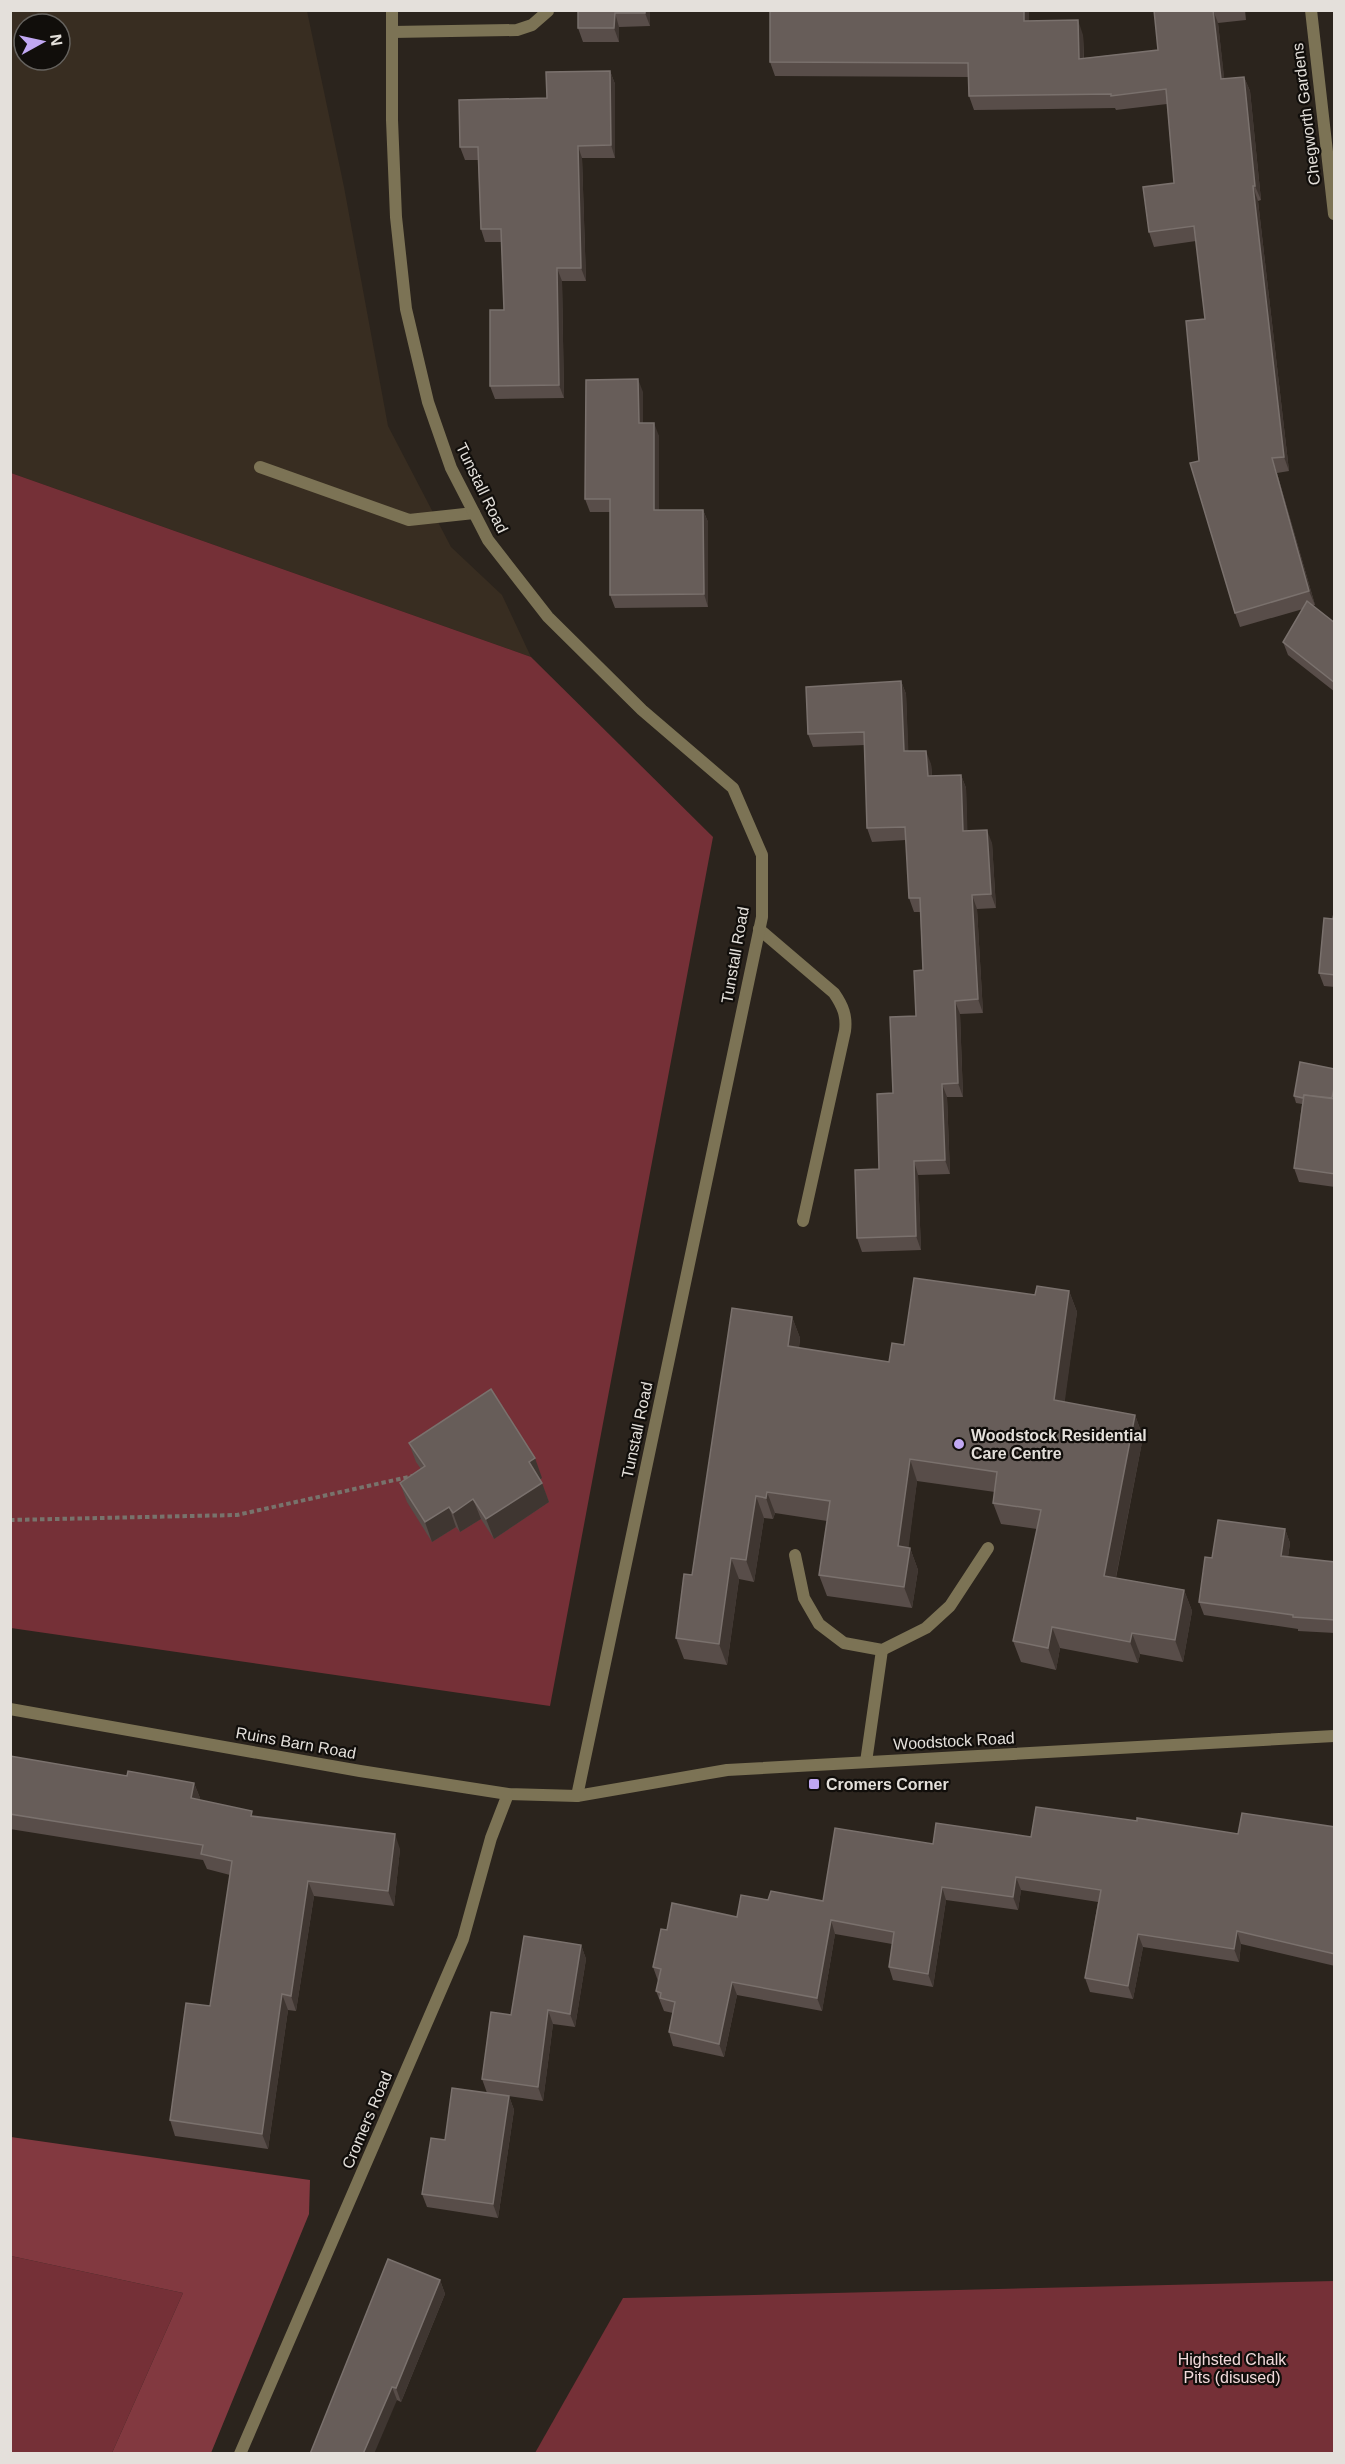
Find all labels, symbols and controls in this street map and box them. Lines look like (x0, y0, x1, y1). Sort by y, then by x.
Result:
north arrow (12, 12, 72, 72)
text: N (47, 33, 66, 47)
street label: Chegworth Gardens (1289, 42, 1323, 186)
street label: Tunstall Road (453, 440, 511, 536)
street label: Tunstall Road (718, 905, 752, 1005)
street label: Tunstall Road (618, 1380, 656, 1480)
place label: Woodstock Residential Care Centre (971, 1427, 1147, 1462)
marker: Woodstock Residential Care Centre (952, 1437, 966, 1451)
street label: Ruins Barn Road (235, 1724, 357, 1762)
street label: Woodstock Road (893, 1729, 1015, 1753)
place label: Cromers Corner (826, 1776, 949, 1793)
marker: Cromers Corner (807, 1777, 821, 1791)
street label: Cromers Road (339, 2069, 395, 2171)
park label: Highsted Chalk Pits (disused) (1178, 2351, 1287, 2386)

